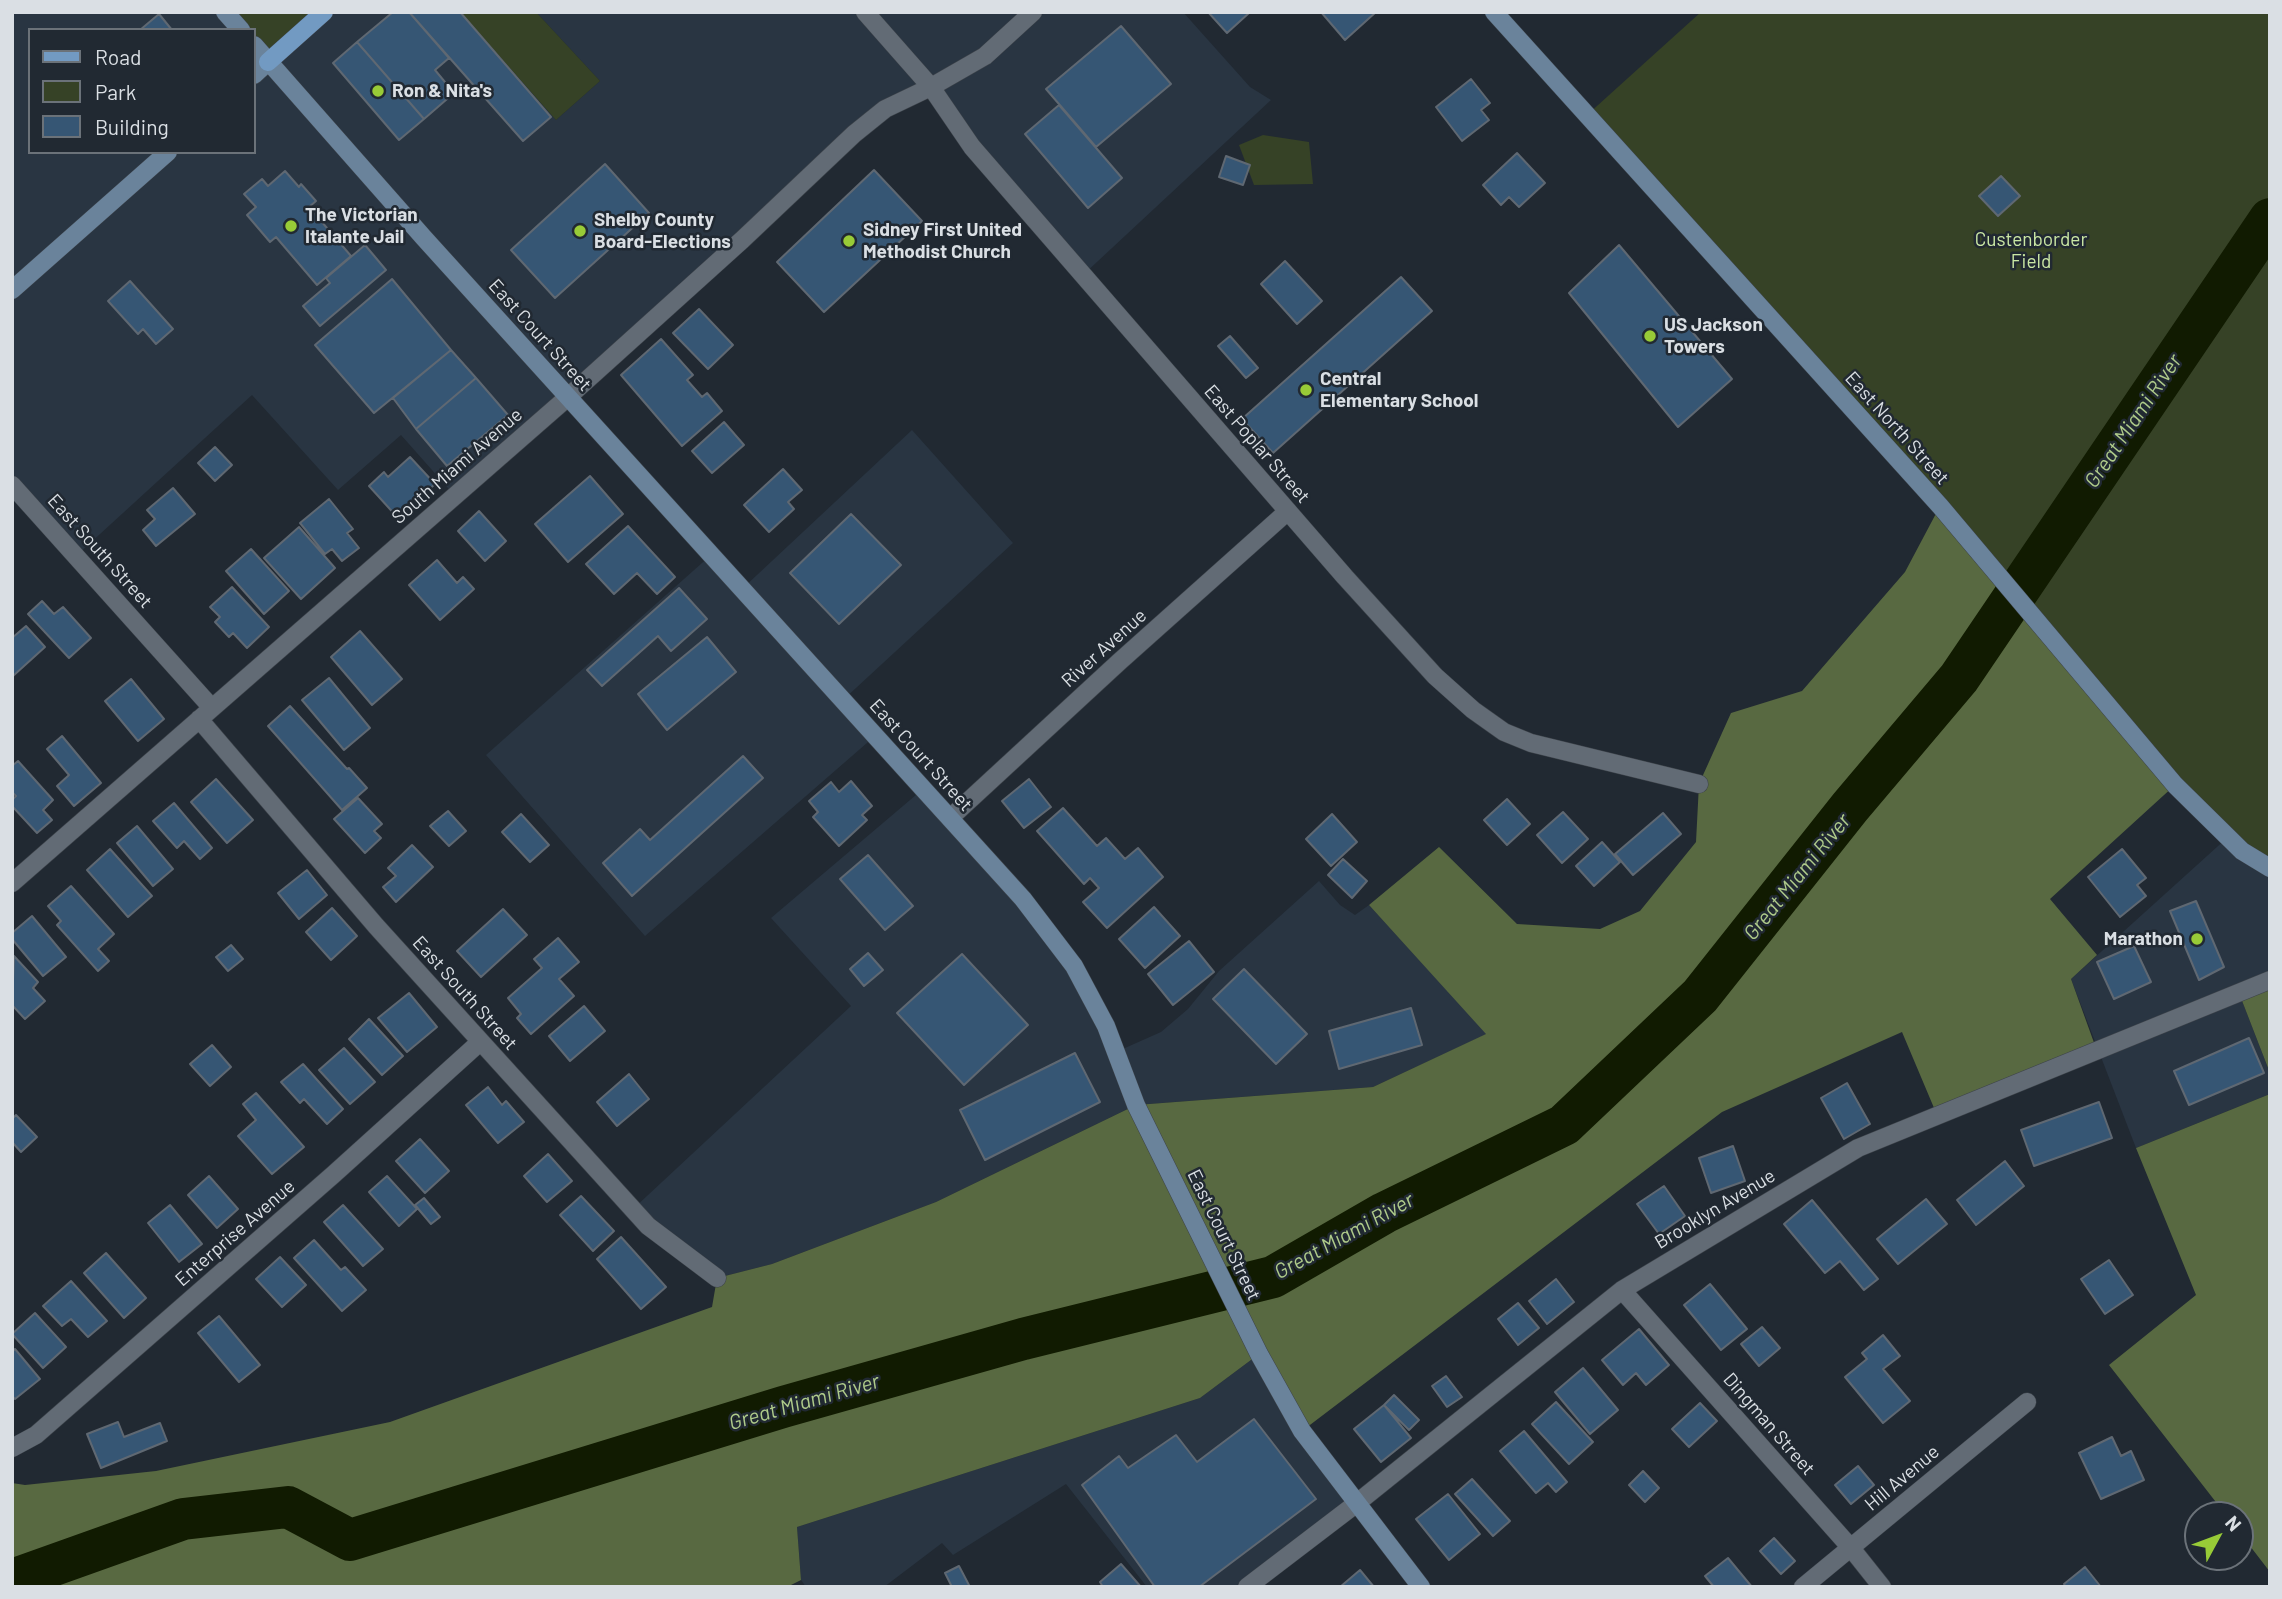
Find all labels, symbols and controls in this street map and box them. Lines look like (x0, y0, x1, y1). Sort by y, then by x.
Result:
legend (28, 28, 256, 154)
text: Road (95, 44, 141, 69)
text: Park (95, 79, 136, 104)
place label: Ron & Nita's (392, 80, 492, 102)
marker: Ron & Nita's (370, 83, 386, 99)
text: Building (95, 114, 169, 139)
place label: The Victorian Italante Jail (305, 204, 418, 248)
place label: Shelby County Board-Elections (594, 209, 731, 253)
marker: The Victorian Italante Jail (283, 218, 299, 234)
place label: Sidney First United Methodist Church (863, 219, 1022, 263)
marker: Shelby County Board-Elections (572, 223, 588, 239)
park label: Custenborder Field (1975, 229, 2087, 273)
marker: Sidney First United Methodist Church (841, 233, 857, 249)
street label: East Court Street (484, 274, 596, 396)
place label: US Jackson Towers (1664, 314, 1763, 358)
marker: US Jackson Towers (1642, 328, 1658, 344)
water label: Great Miami River (2079, 349, 2187, 493)
street label: East North Street (1840, 367, 1954, 489)
place label: Central Elementary School (1320, 368, 1478, 412)
street label: East Poplar Street (1199, 380, 1315, 508)
marker: Central Elementary School (1298, 382, 1314, 398)
street label: South Miami Avenue (387, 403, 527, 529)
street label: East South Street (43, 489, 157, 613)
street label: River Avenue (1057, 604, 1151, 692)
street label: East Court Street (865, 694, 977, 816)
water label: Great Miami River (1738, 809, 1856, 945)
place label: Marathon (2104, 928, 2183, 950)
street label: East South Street (408, 931, 522, 1055)
marker: Marathon (2189, 931, 2205, 947)
street label: Brooklyn Avenue (1651, 1164, 1779, 1254)
street label: East Court Street (1182, 1166, 1266, 1304)
street label: Enterprise Avenue (171, 1175, 299, 1291)
water label: Great Miami River (1270, 1187, 1418, 1285)
water label: Great Miami River (726, 1368, 882, 1436)
street label: Dingman Street (1718, 1368, 1820, 1480)
street label: Hill Avenue (1860, 1440, 1944, 1516)
north arrow (2184, 1501, 2254, 1571)
text: N (2221, 1511, 2247, 1536)

